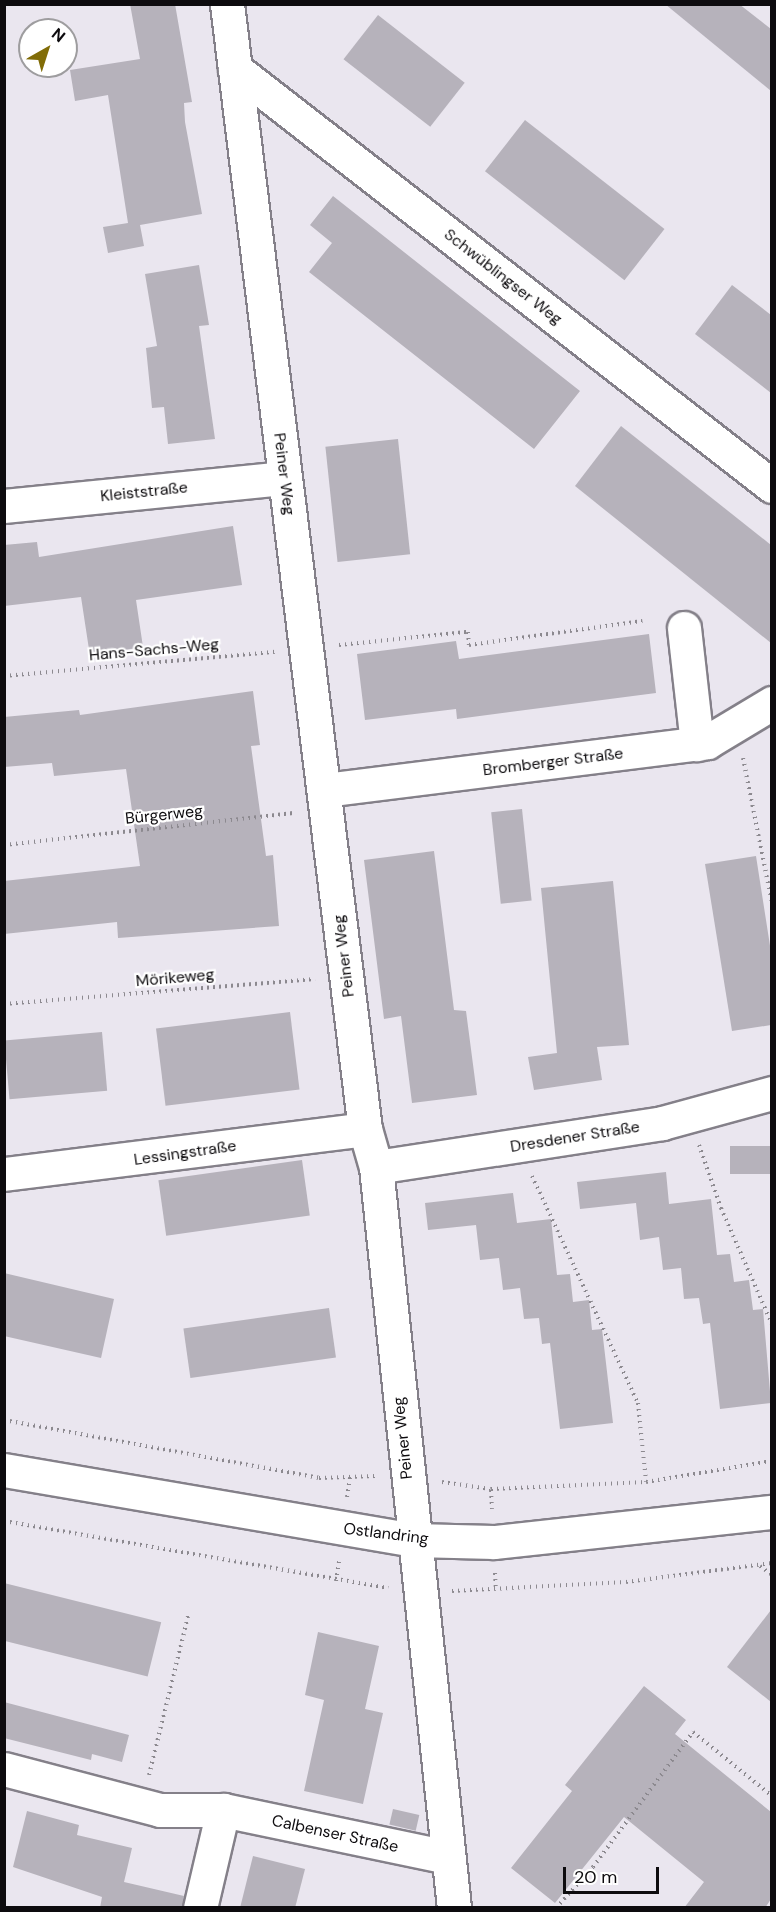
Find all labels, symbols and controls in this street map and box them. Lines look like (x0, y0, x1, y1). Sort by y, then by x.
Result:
north arrow (18, 18, 78, 78)
text: N (47, 23, 70, 47)
street label: Schwüblingser Weg (440, 225, 566, 329)
street label: Peiner Weg (269, 432, 299, 516)
street label: Kleiststraße (99, 478, 189, 506)
street label: Hans-Sachs-Weg (88, 635, 220, 665)
street label: Bromberger Straße (482, 744, 624, 780)
street label: Bürgerweg (124, 801, 204, 829)
street label: Peiner Weg (329, 914, 359, 998)
street label: Mörikeweg (135, 965, 215, 991)
street label: Dresdener Straße (509, 1117, 641, 1157)
street label: Lessingstraße (133, 1136, 237, 1170)
street label: Peiner Weg (389, 1396, 417, 1480)
street label: Ostlandring (342, 1519, 430, 1549)
street label: Calbenser Straße (270, 1811, 400, 1857)
scale bar (566, 1855, 662, 1893)
text: 20 m (574, 1865, 617, 1889)

